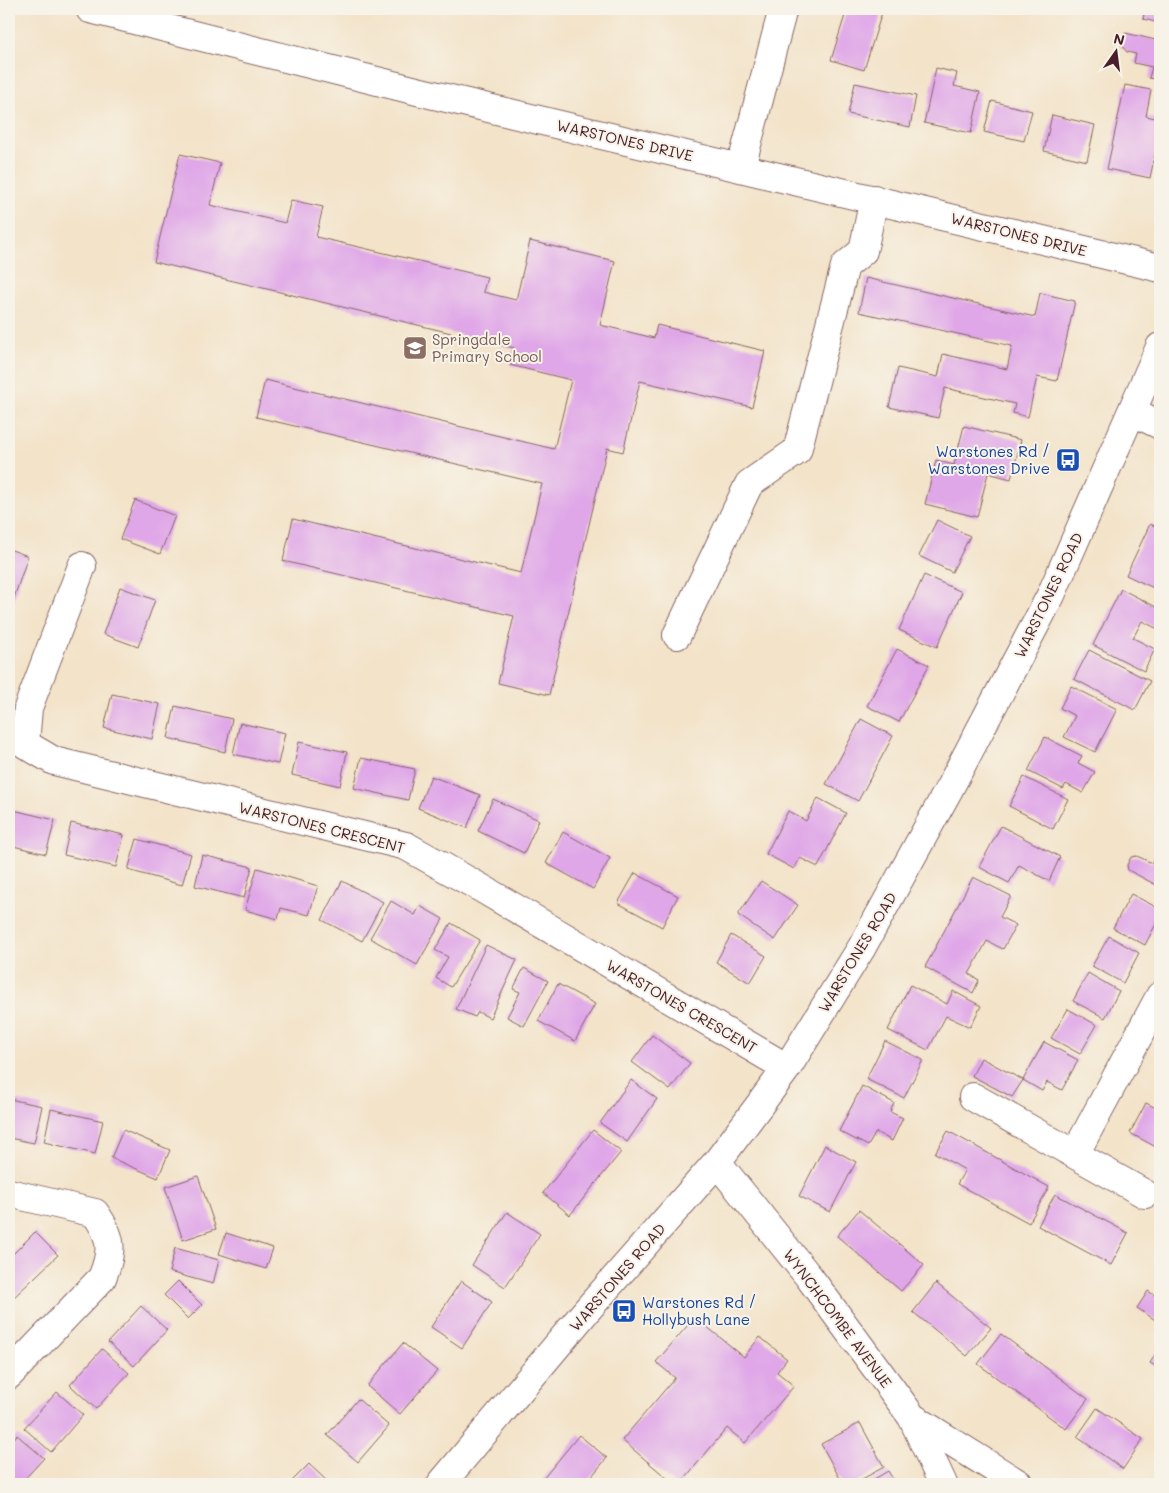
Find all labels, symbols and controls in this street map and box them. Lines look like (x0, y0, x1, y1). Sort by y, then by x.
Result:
north arrow (1092, 28, 1142, 78)
text: N (1112, 28, 1127, 49)
street label: WARSTONES DRIVE (555, 115, 696, 166)
street label: WARSTONES DRIVE (949, 207, 1089, 261)
place label: Springdale Primary School (432, 329, 542, 366)
school or university icon: Springdale Primary School (402, 335, 428, 361)
place label: Warstones Rd / Warstones Drive (928, 441, 1050, 478)
bus stop icon: Warstones Rd / Warstones Drive (1055, 447, 1081, 473)
street label: WARSTONES ROAD (1009, 529, 1087, 661)
street label: WARSTONES CRESCENT (237, 797, 407, 857)
street label: WARSTONES ROAD (813, 888, 901, 1016)
street label: WARSTONES CRESCENT (603, 955, 761, 1057)
street label: WARSTONES ROAD (565, 1219, 669, 1335)
street label: WYNCHCOMBE AVENUE (779, 1245, 897, 1392)
place label: Warstones Rd / Hollybush Lane (642, 1292, 756, 1329)
bus stop icon: Warstones Rd / Hollybush Lane (611, 1298, 637, 1324)

